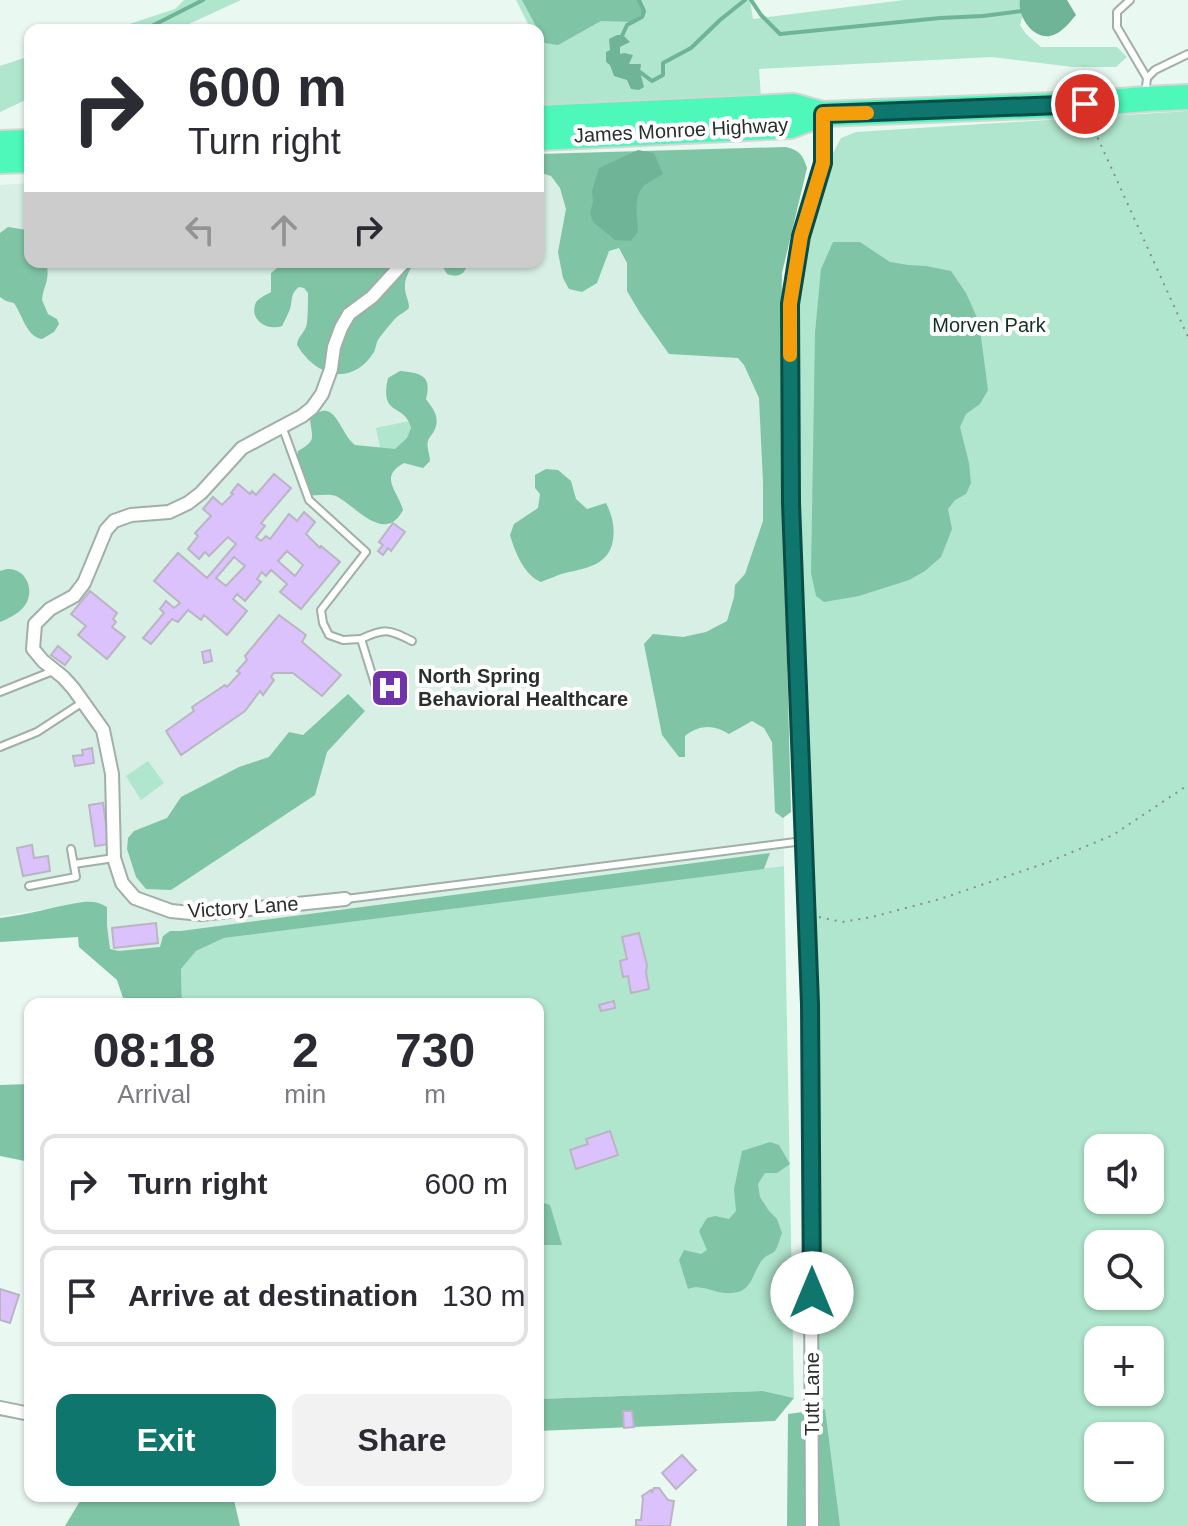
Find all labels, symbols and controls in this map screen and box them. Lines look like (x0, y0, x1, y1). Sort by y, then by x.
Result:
text: 600 m (188, 55, 347, 118)
icon: right (56, 56, 160, 160)
pin (1051, 70, 1119, 138)
icon: arrive (1063, 82, 1107, 126)
street label: James Monroe Highway (573, 113, 789, 147)
text: Turn right (188, 121, 341, 162)
icon: left (178, 208, 222, 252)
icon: ahead (262, 208, 306, 252)
icon: right (346, 208, 390, 252)
park label: Morven Park (932, 314, 1047, 336)
place label: North Spring Behavioral Healthcare (418, 665, 628, 710)
hospital icon: North Spring Behavioral Healthcare (369, 667, 411, 709)
street label: Victory Lane (187, 892, 299, 922)
text: 08:18 (93, 1024, 216, 1077)
text: 2 (292, 1024, 319, 1077)
text: 730 (395, 1024, 475, 1077)
text: Arrival (117, 1079, 191, 1109)
text: min (284, 1079, 326, 1109)
text: m (424, 1079, 446, 1109)
map controls (1084, 1134, 1164, 1502)
button: sound (1084, 1134, 1164, 1214)
icon: right (60, 1162, 104, 1206)
text: Turn right (128, 1167, 267, 1200)
text: 600 m (425, 1167, 508, 1200)
button: search (1084, 1230, 1164, 1310)
position arrow (770, 1251, 854, 1335)
icon: arrive (60, 1274, 104, 1318)
text: Arrive at destination (128, 1279, 418, 1312)
text: 130 m (442, 1279, 525, 1312)
button: + (1084, 1326, 1164, 1406)
street label: Tutt Lane (801, 1352, 823, 1436)
button: Exit (56, 1394, 276, 1486)
button: Share (292, 1394, 512, 1486)
button: − (1084, 1422, 1164, 1502)

